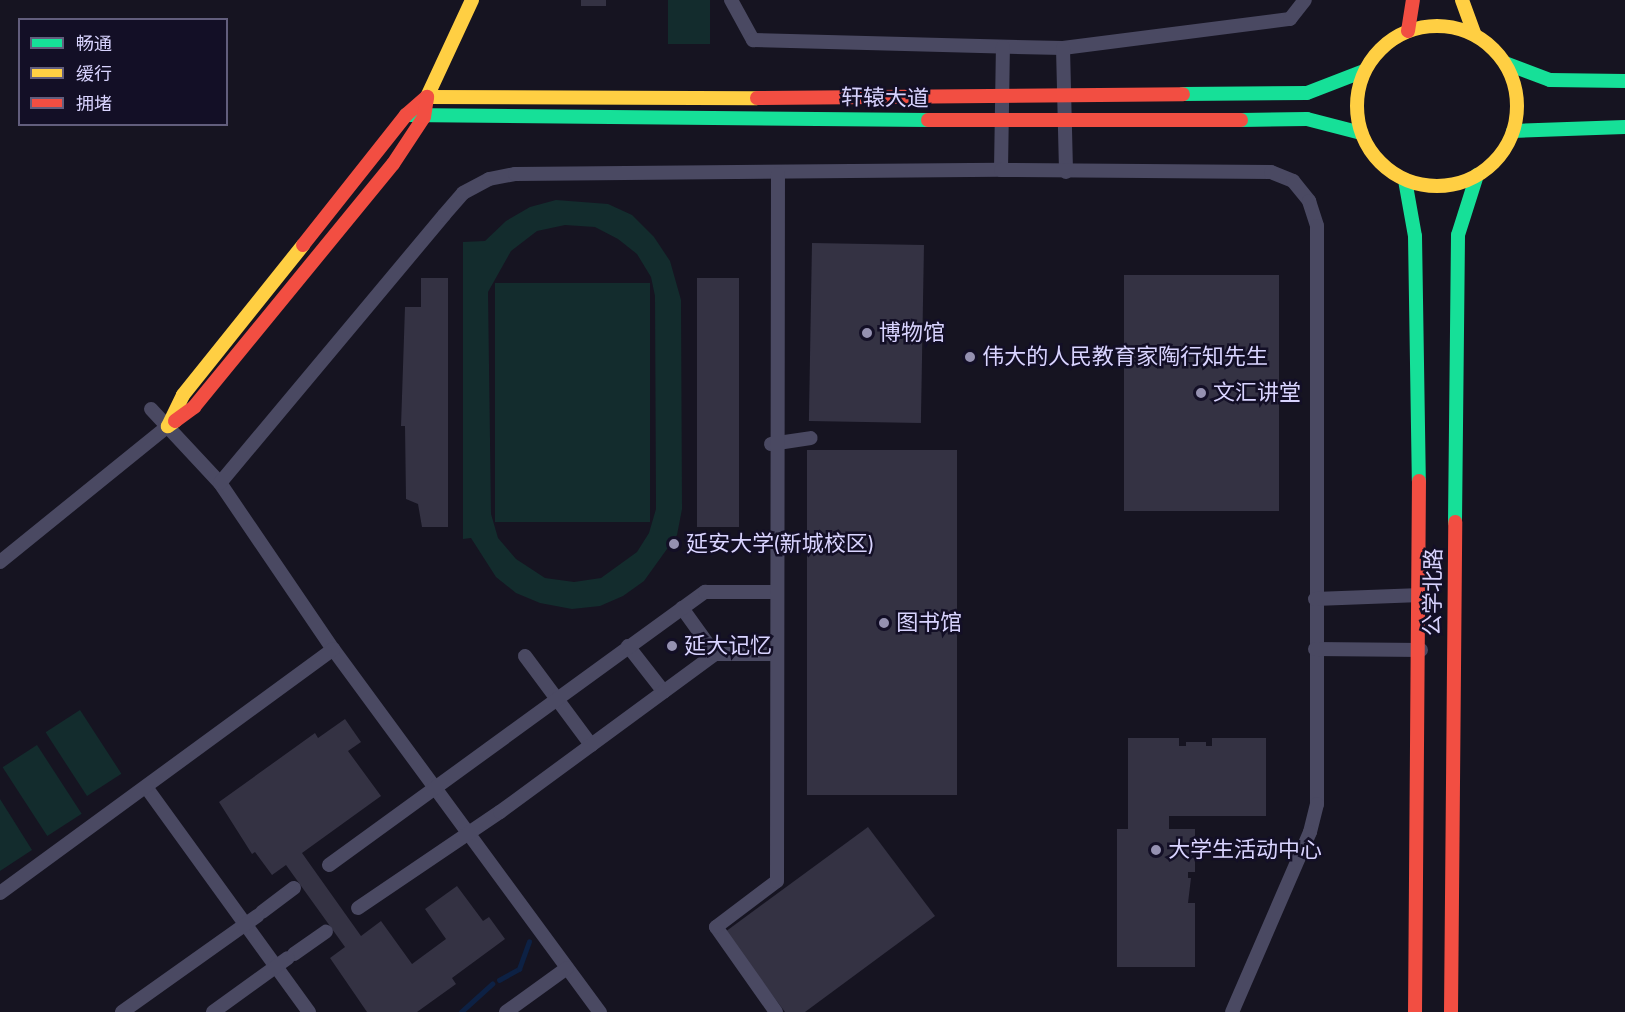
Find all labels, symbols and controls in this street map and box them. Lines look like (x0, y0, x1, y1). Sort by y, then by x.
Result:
legend (18, 18, 228, 126)
text: 畅通 (76, 30, 112, 57)
text: 缓行 (76, 60, 112, 87)
street label: 轩辕大道 (841, 84, 929, 112)
text: 拥堵 (76, 90, 112, 117)
place label: 博物馆 (879, 320, 945, 346)
marker: 博物馆 (860, 326, 874, 340)
place label: 伟大的人民教育家陶行知先生 (982, 344, 1268, 370)
marker: 伟大的人民教育家陶行知先生 (963, 350, 977, 364)
place label: 文汇讲堂 (1213, 380, 1301, 406)
marker: 文汇讲堂 (1194, 386, 1208, 400)
place label: 延安大学(新城校区) (686, 531, 874, 557)
marker: 延安大学(新城校区) (667, 537, 681, 551)
street label: 公学北路 (1419, 548, 1447, 636)
place label: 图书馆 (896, 610, 962, 636)
marker: 图书馆 (877, 616, 891, 630)
place label: 延大记忆 (684, 633, 772, 659)
marker: 延大记忆 (665, 639, 679, 653)
place label: 大学生活动中心 (1168, 837, 1322, 863)
marker: 大学生活动中心 (1149, 843, 1163, 857)

